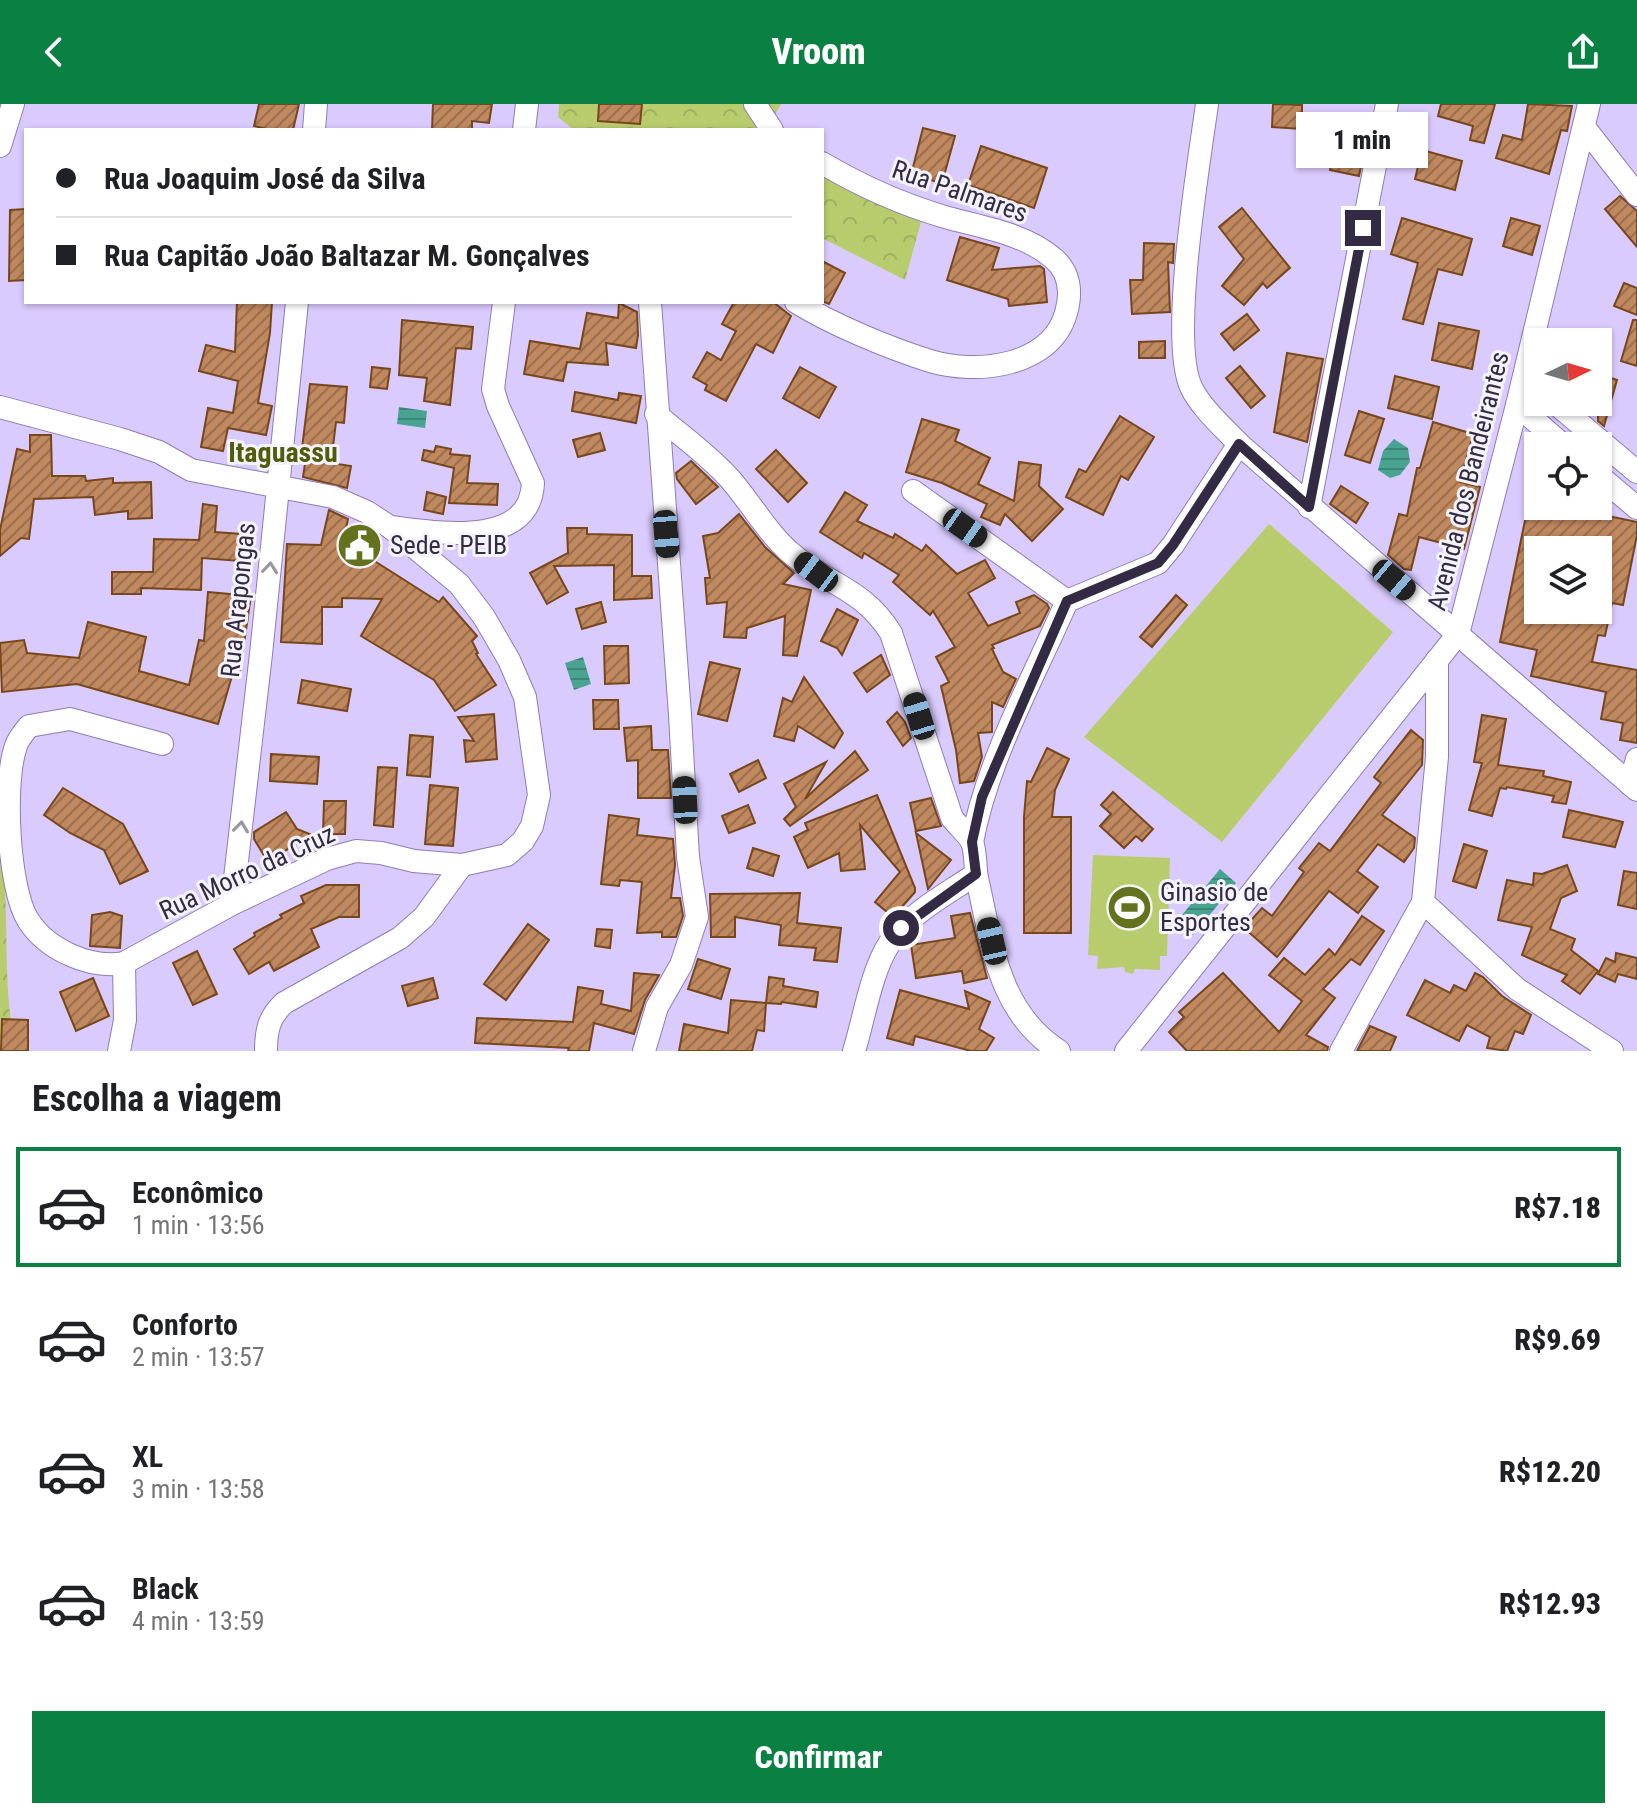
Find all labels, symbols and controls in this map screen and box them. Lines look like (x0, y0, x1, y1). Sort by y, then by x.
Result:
icon: back (32, 30, 76, 74)
icon: share (1561, 30, 1605, 74)
text: Vroom (771, 31, 866, 73)
callout: 1 min (1297, 112, 1429, 168)
text: 1 min (1333, 125, 1391, 155)
street label: Rua Palmares (888, 154, 1032, 228)
text: Rua Joaquim José da Silva (104, 161, 426, 196)
route end (1345, 210, 1381, 246)
text: Rua Capitão João Baltazar M. Gonçalves (104, 238, 590, 273)
north arrow (1524, 328, 1612, 416)
map controls (1524, 328, 1612, 624)
street label: Avenida dos Bandeirantes (1421, 348, 1515, 614)
button: locate (1524, 432, 1612, 520)
district label: Itaguassu (228, 436, 338, 469)
car (938, 504, 992, 552)
car (652, 509, 680, 559)
street label: Rua Arapongas (215, 521, 261, 679)
public building icon: Sede - PEIB (335, 521, 383, 569)
place label: Sede - PEIB (390, 530, 507, 560)
button: layers (1524, 536, 1612, 624)
car (790, 548, 842, 596)
car (1368, 555, 1420, 605)
one-way arrow (262, 561, 279, 574)
car (901, 690, 937, 742)
car (672, 775, 698, 825)
street label: Rua Morro da Cruz (155, 818, 339, 926)
one-way arrow (233, 820, 250, 833)
place label: Ginasio de Esportes (1160, 877, 1268, 937)
sports icon: Ginasio de Esportes (1105, 883, 1153, 931)
route start (883, 910, 919, 946)
car (975, 915, 1009, 967)
text: Escolha a viagem (32, 1078, 282, 1120)
icon: car (36, 1171, 108, 1243)
text: Econômico (132, 1175, 263, 1210)
text: R$7.18 (1514, 1190, 1601, 1225)
text: 1 min · 13:56 (132, 1210, 265, 1240)
icon: car (36, 1303, 108, 1375)
text: Conforto (132, 1307, 238, 1342)
text: R$9.69 (1514, 1322, 1601, 1357)
text: 2 min · 13:57 (132, 1342, 265, 1372)
icon: car (36, 1435, 108, 1507)
text: XL (132, 1439, 163, 1474)
text: R$12.20 (1499, 1454, 1601, 1489)
text: 3 min · 13:58 (132, 1474, 265, 1504)
icon: car (36, 1567, 108, 1639)
text: Black (132, 1571, 199, 1606)
text: R$12.93 (1499, 1586, 1601, 1621)
text: 4 min · 13:59 (132, 1606, 265, 1636)
button: Confirmar (32, 1711, 1605, 1803)

